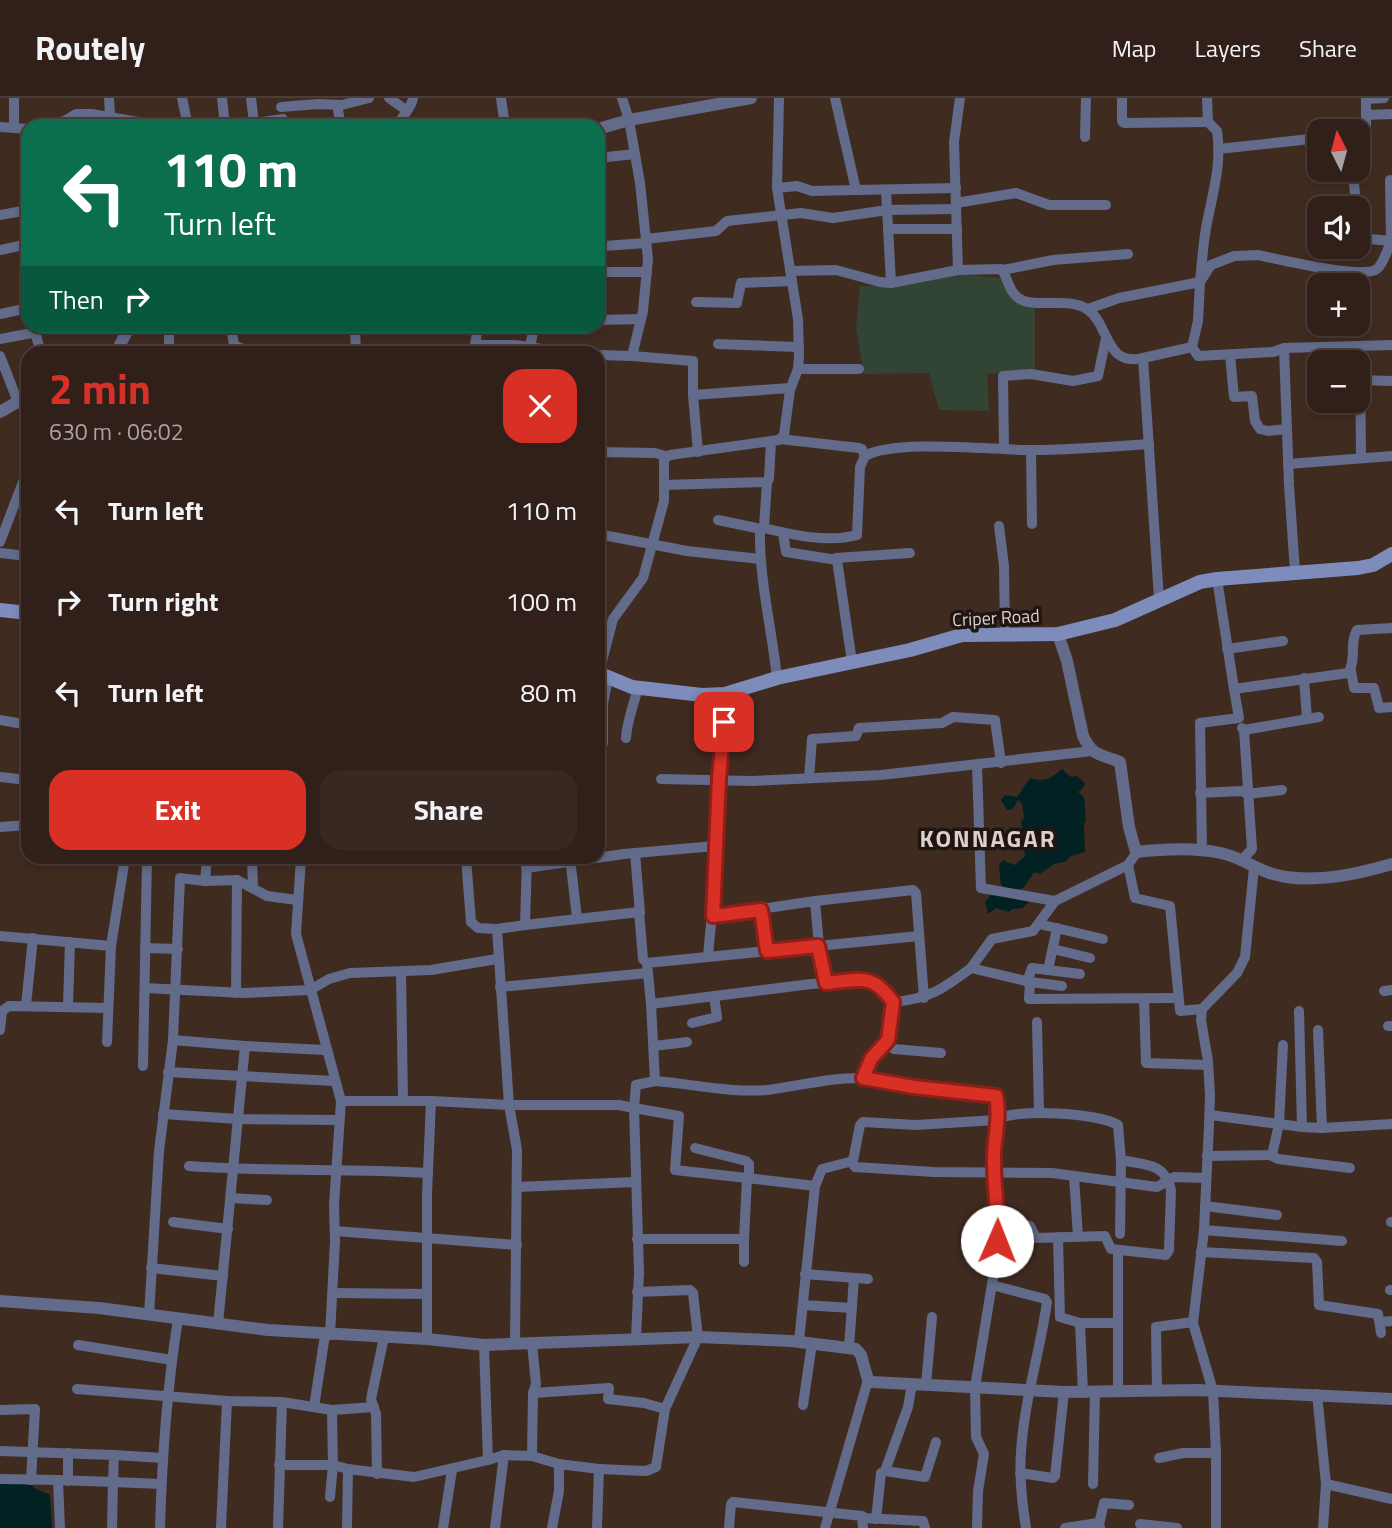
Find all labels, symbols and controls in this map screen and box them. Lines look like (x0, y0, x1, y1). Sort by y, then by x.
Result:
text: Routely (35, 23, 145, 73)
text: Map (1112, 30, 1157, 66)
text: Layers (1195, 30, 1261, 66)
text: Share (1299, 30, 1357, 66)
north arrow (1307, 119, 1370, 182)
map controls (1307, 119, 1370, 413)
text: 110 m (164, 131, 298, 206)
icon: left (49, 147, 140, 238)
button: sound (1307, 196, 1370, 259)
text: Turn left (164, 199, 276, 247)
button: + (1307, 273, 1370, 336)
text: Then (49, 280, 104, 319)
icon: right (118, 280, 156, 318)
button: − (1307, 350, 1370, 413)
text: 2 min (49, 356, 151, 420)
button: close (503, 369, 577, 443)
text: 630 m · 06:02 (49, 414, 184, 449)
text: Turn left (108, 491, 203, 530)
text: 110 m (506, 491, 577, 530)
icon: left (49, 492, 87, 530)
text: Turn right (108, 582, 219, 621)
text: 100 m (506, 582, 577, 621)
icon: right (49, 583, 87, 621)
street label: Criper Road (952, 602, 1040, 633)
text: Turn left (108, 673, 203, 712)
text: 80 m (520, 673, 577, 712)
icon: left (49, 674, 87, 712)
pin (694, 692, 754, 752)
icon: arrive (705, 703, 743, 741)
button: Exit (49, 770, 306, 850)
button: Share (320, 770, 577, 850)
district label: KONNAGAR (919, 820, 1057, 856)
position arrow (960, 1204, 1034, 1278)

